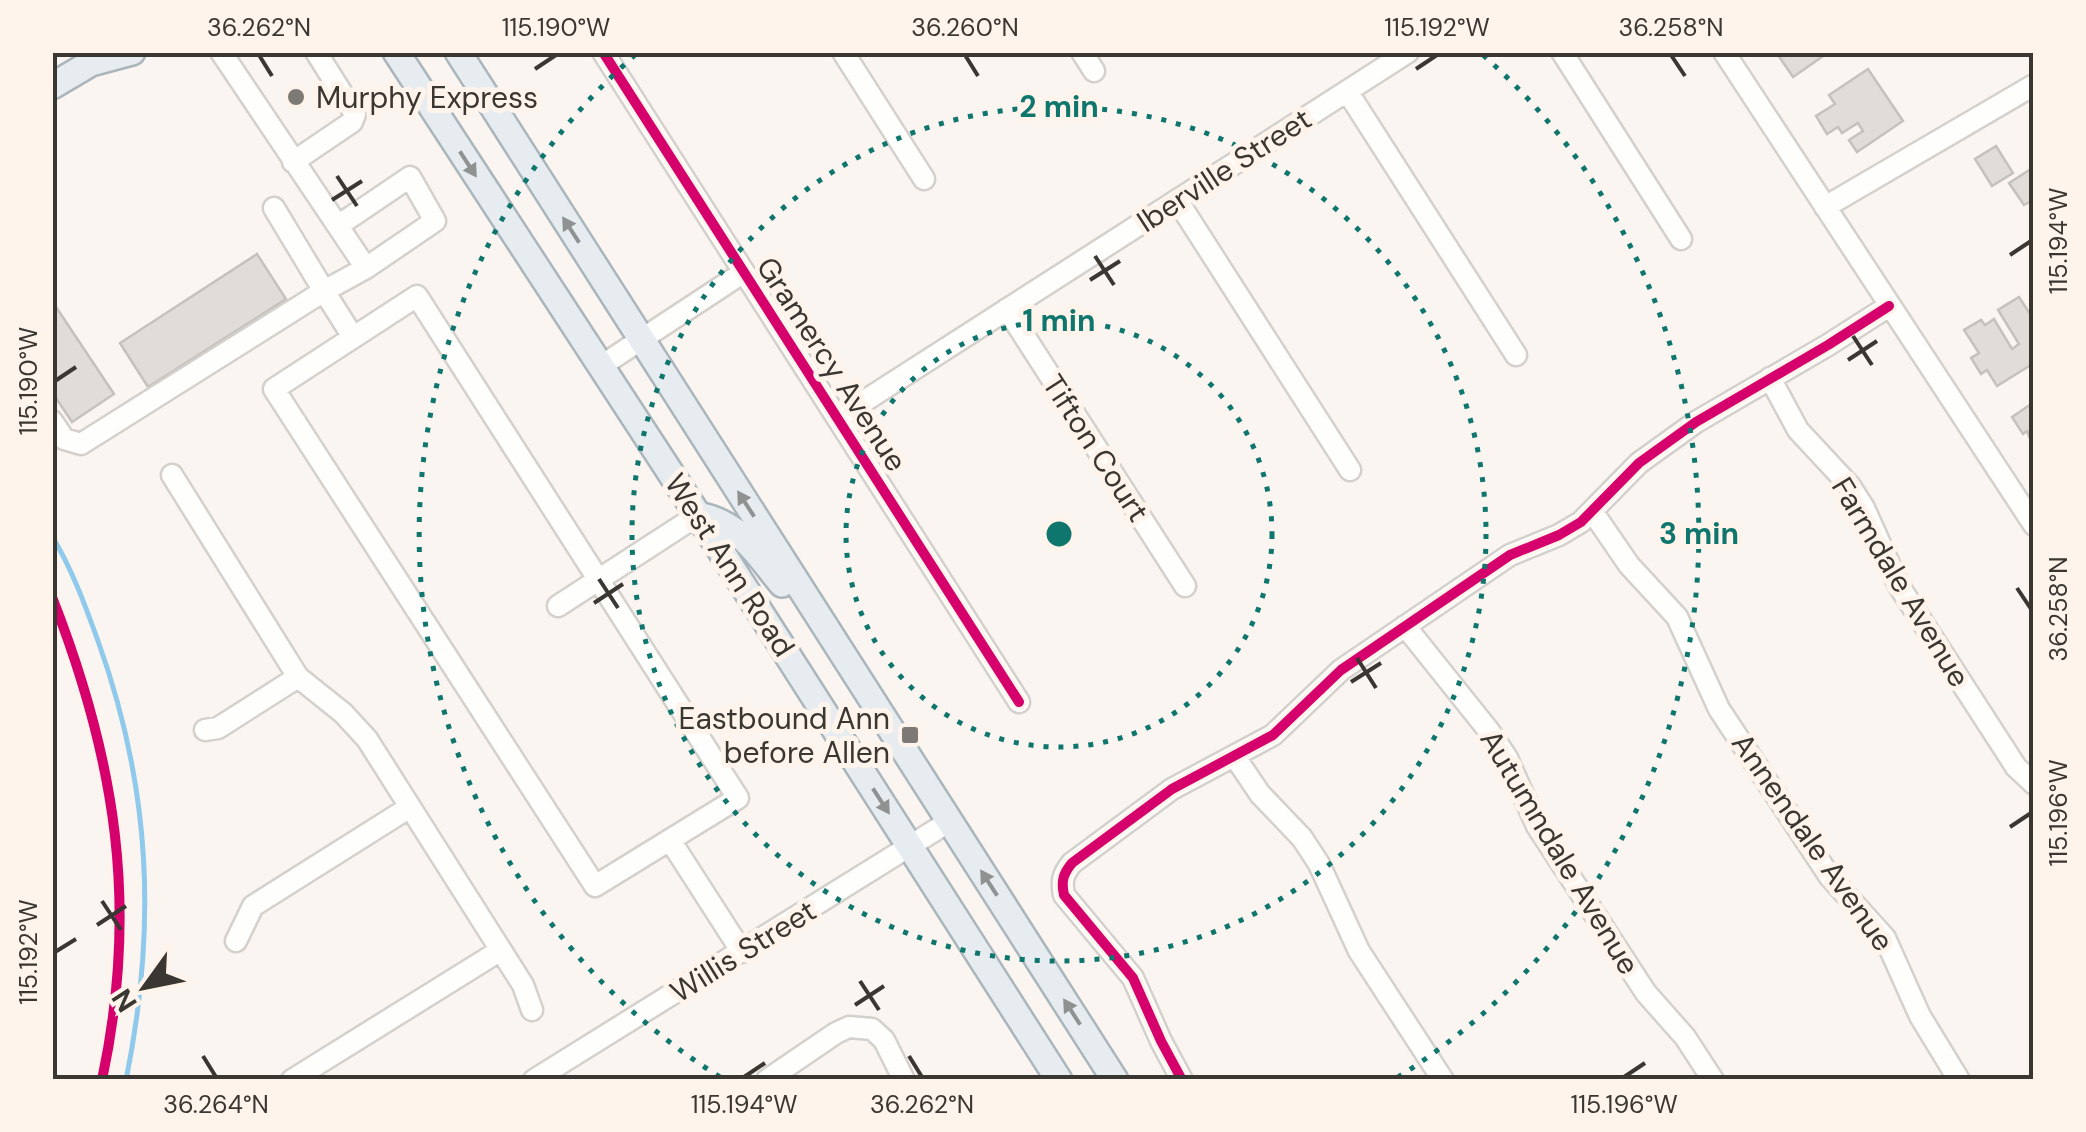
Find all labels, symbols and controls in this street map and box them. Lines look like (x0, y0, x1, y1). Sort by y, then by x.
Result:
text: 36.262°N (207, 11, 311, 44)
text: 115.190°W (502, 11, 610, 44)
text: 36.260°N (911, 11, 1019, 44)
text: 115.192°W (1384, 11, 1490, 44)
text: 36.258°N (1618, 11, 1724, 44)
place label: Murphy Express (316, 78, 538, 117)
marker: Murphy Express (285, 86, 307, 108)
text: 2 min (1019, 87, 1099, 126)
street label: Iberville Street (1129, 99, 1319, 241)
one-way arrow (459, 150, 477, 177)
text: 115.194°W (2042, 188, 2075, 294)
one-way arrow (563, 216, 580, 244)
street label: Gramercy Avenue (748, 249, 916, 479)
text: 1 min (1023, 301, 1095, 340)
text: 115.190°W (12, 327, 45, 435)
street label: Tifton Court (1034, 367, 1158, 529)
street label: West Ann Road (656, 466, 804, 664)
street label: Farmdale Avenue (1823, 470, 1979, 694)
one-way arrow (738, 490, 756, 517)
text: 3 min (1659, 514, 1739, 553)
centre of rings (1041, 516, 1077, 552)
text: 36.258°N (2042, 556, 2075, 662)
place label: Eastbound Ann before Allen (678, 699, 890, 772)
street label: Autumndale Avenue (1472, 723, 1648, 981)
marker: Eastbound Ann before Allen (899, 724, 921, 746)
street label: Annendale Avenue (1723, 725, 1903, 959)
text: 115.196°W (2042, 759, 2075, 867)
one-way arrow (872, 787, 889, 815)
one-way arrow (981, 869, 999, 896)
street label: Willis Street (663, 891, 823, 1011)
text: 115.192°W (12, 899, 45, 1005)
north arrow (95, 937, 195, 1037)
text: N (103, 982, 146, 1019)
one-way arrow (1063, 998, 1081, 1025)
text: 36.264°N (163, 1088, 269, 1121)
text: 115.194°W (691, 1088, 797, 1121)
text: 36.262°N (870, 1088, 974, 1121)
text: 115.196°W (1570, 1088, 1678, 1121)

